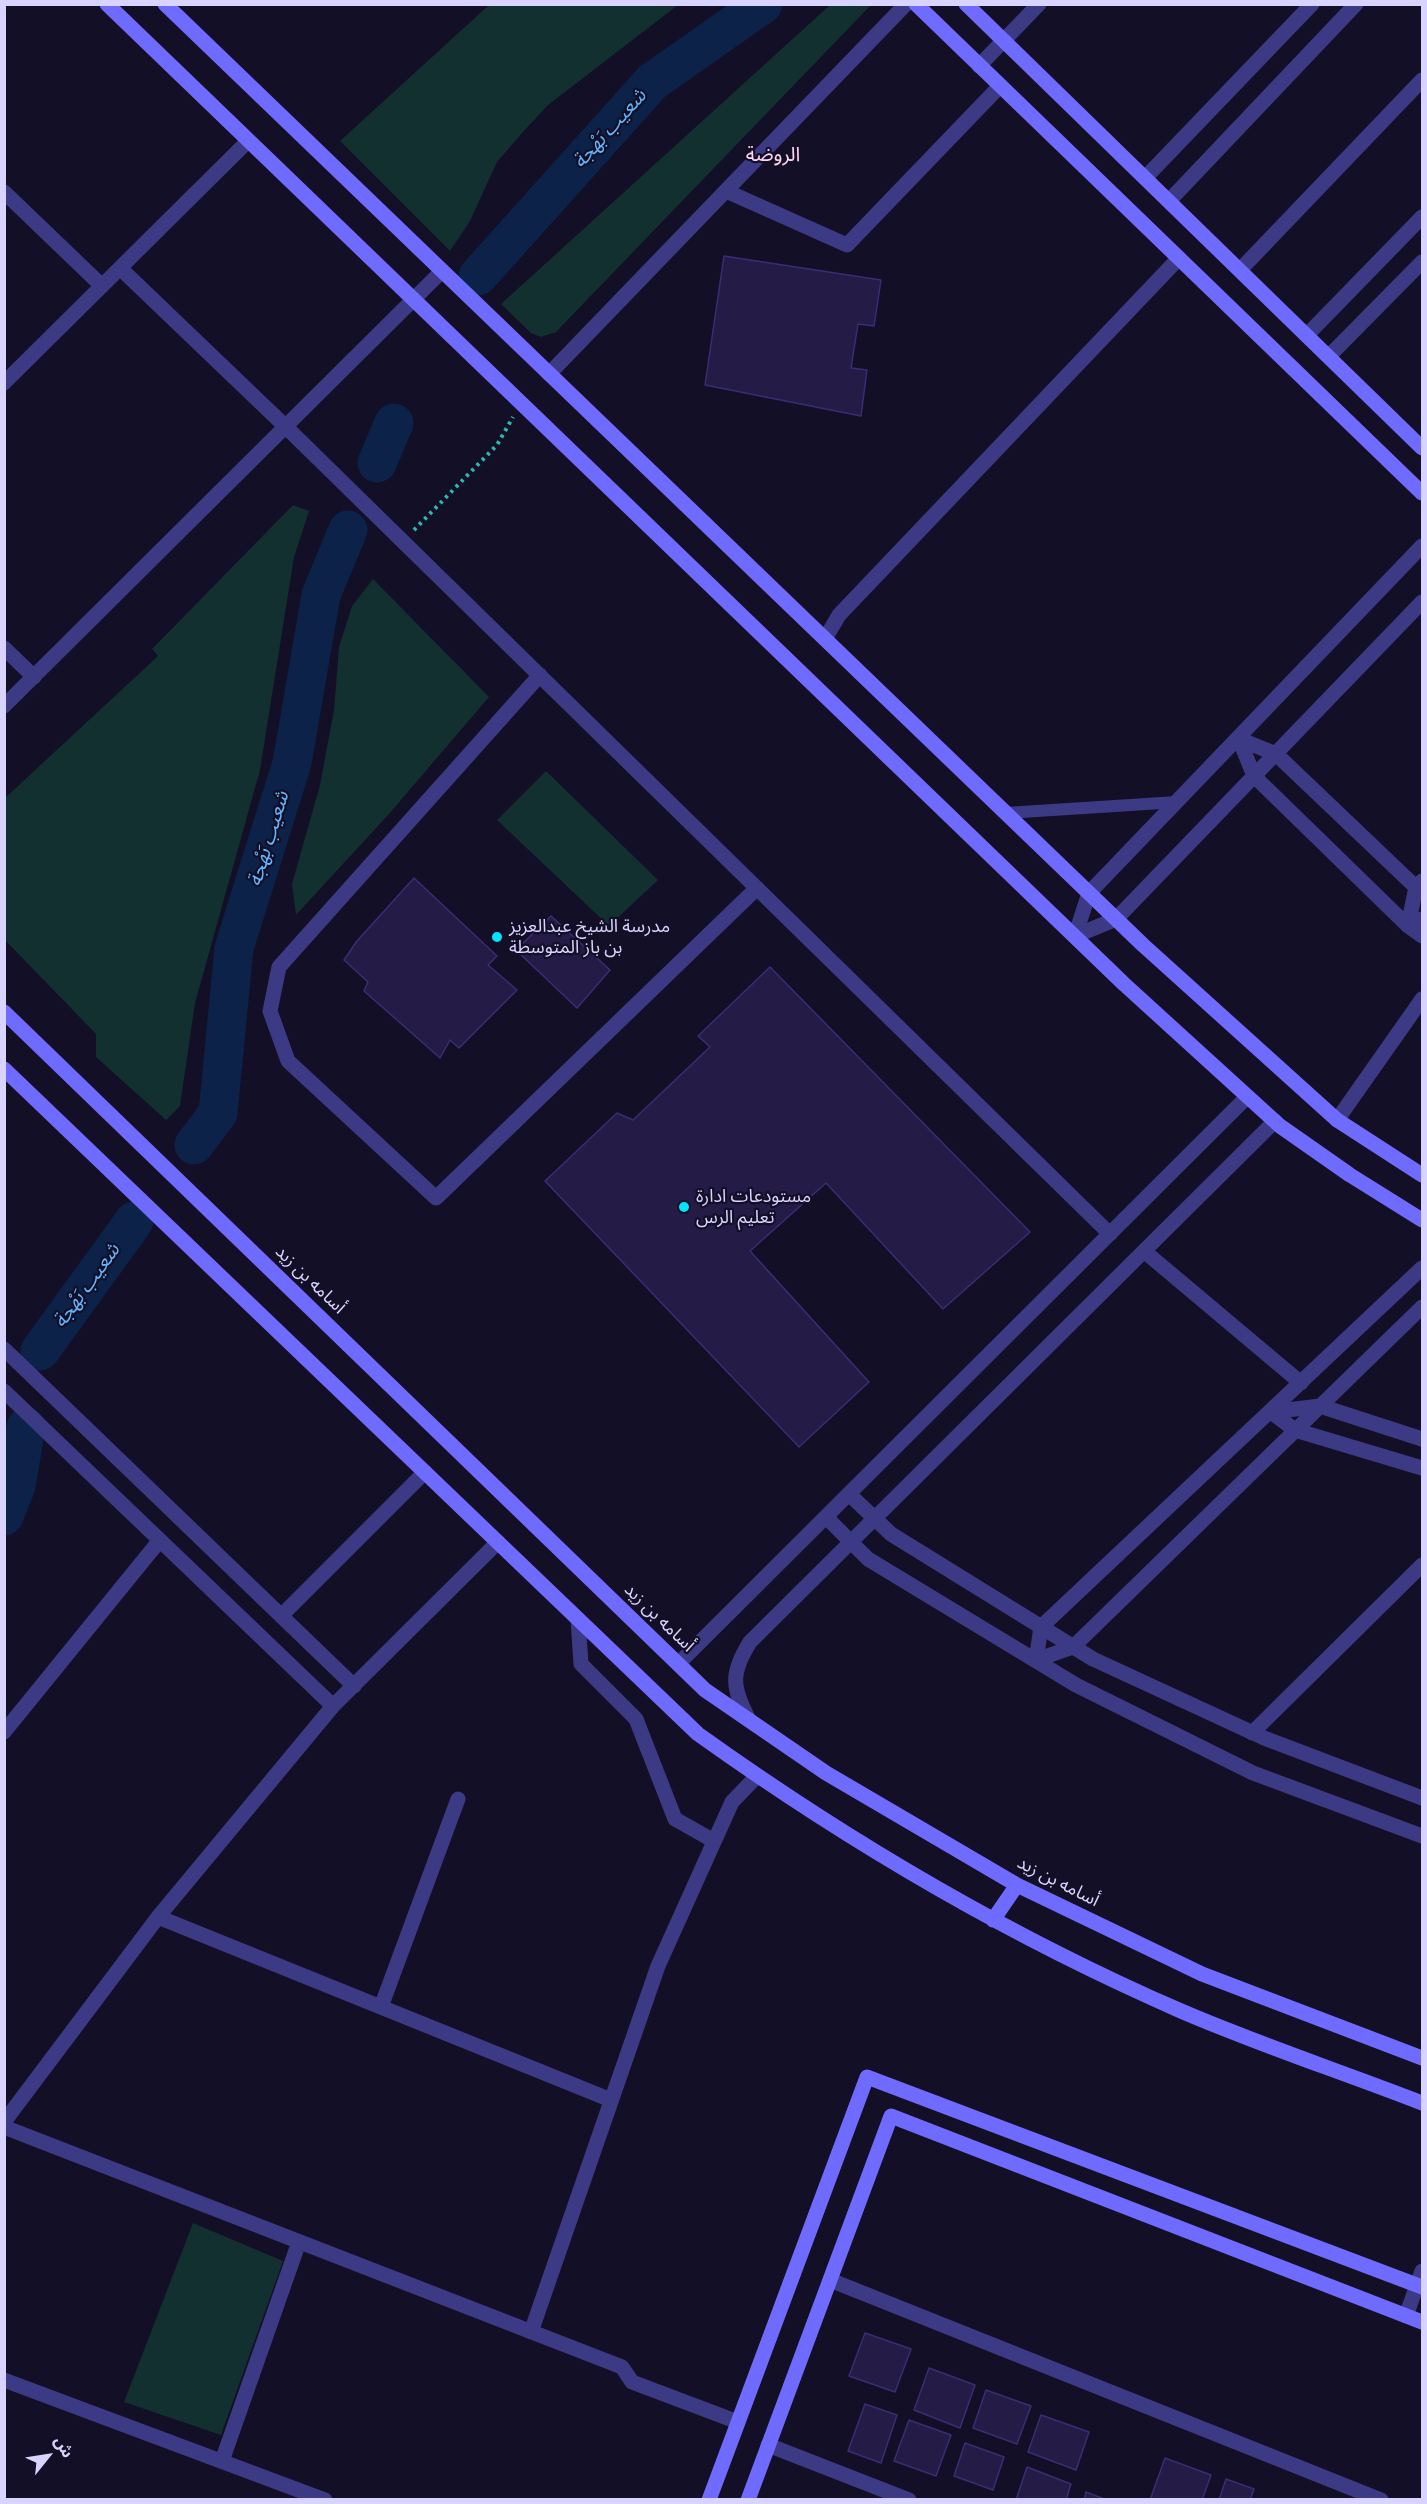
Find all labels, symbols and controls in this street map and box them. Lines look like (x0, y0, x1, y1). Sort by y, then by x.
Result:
water label: شعيب بَهْجة (568, 85, 652, 173)
district label: الروضة (746, 143, 800, 167)
water label: شعيب بَهْجة (243, 789, 295, 889)
place label: مدرسة الشيخ عبدالعزيز بن باز المتوسطة (509, 916, 670, 958)
marker: مدرسة الشيخ عبدالعزيز بن باز المتوسطة (490, 930, 504, 944)
place label: مستودعات ادارة تعليم الرس (696, 1186, 811, 1228)
marker: مستودعات ادارة تعليم الرس (677, 1200, 691, 1214)
water label: شعيب بَهْجة (48, 1239, 126, 1333)
street label: أسامه بن زيد (270, 1241, 350, 1319)
street label: أسامه بن زيد (619, 1579, 699, 1657)
street label: أسامه بن زيد (1013, 1852, 1103, 1912)
north arrow (18, 2426, 78, 2486)
text: ش (50, 2433, 78, 2461)

